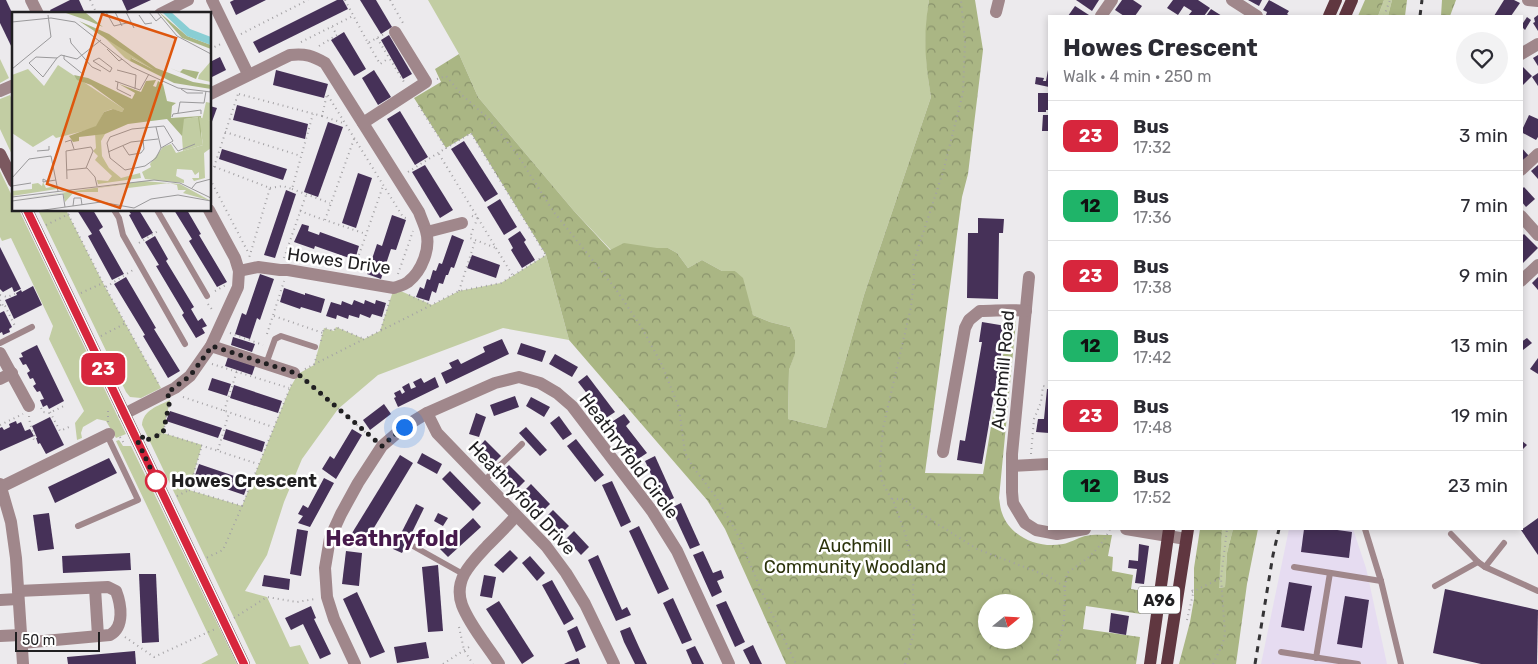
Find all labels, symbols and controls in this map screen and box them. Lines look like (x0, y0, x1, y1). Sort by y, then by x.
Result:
inset map (12, 12, 211, 211)
button: heart (1456, 32, 1508, 84)
text: Howes Crescent (1063, 34, 1258, 62)
text: Walk · 4 min · 250 m (1063, 67, 1211, 86)
text: Bus (1133, 115, 1169, 138)
text: 3 min (1459, 124, 1508, 147)
text: 23 (1079, 125, 1102, 147)
text: 17:32 (1133, 138, 1171, 157)
text: Bus (1133, 185, 1169, 208)
text: 7 min (1461, 194, 1508, 217)
text: 12 (1080, 195, 1101, 217)
text: 17:36 (1133, 208, 1171, 227)
street label: Howes Drive (286, 243, 392, 279)
text: Bus (1133, 255, 1169, 278)
text: 9 min (1459, 264, 1508, 287)
text: 23 (1079, 265, 1102, 287)
text: 17:38 (1133, 278, 1172, 297)
street label: Auchmill Road (987, 309, 1019, 431)
text: Bus (1133, 325, 1169, 348)
text: 13 min (1451, 334, 1508, 357)
text: 12 (1080, 335, 1101, 357)
text: 17:42 (1133, 348, 1171, 367)
line badge: 23 (80, 353, 126, 385)
text: 23 (91, 358, 115, 380)
street label: Heathryfold Circle (575, 389, 683, 523)
text: Bus (1133, 395, 1169, 418)
text: 19 min (1451, 404, 1508, 427)
text: 23 (1079, 405, 1102, 427)
your location (392, 415, 417, 440)
text: 17:48 (1133, 418, 1172, 437)
street label: Heathryfold Drive (464, 437, 580, 559)
text: Bus (1133, 465, 1169, 488)
marker: Howes Crescent (145, 470, 167, 492)
place label: Howes Crescent (171, 470, 317, 492)
text: 23 min (1448, 474, 1508, 497)
text: 12 (1080, 475, 1101, 497)
text: 17:52 (1133, 488, 1171, 507)
district label: Heathryfold (325, 525, 459, 552)
park label: Auchmill Community Woodland (764, 535, 946, 578)
road number: A96 (1138, 586, 1180, 614)
north arrow (978, 594, 1032, 649)
map controls (978, 594, 1033, 649)
scale bar (15, 629, 100, 652)
text: 50 m (22, 632, 55, 649)

